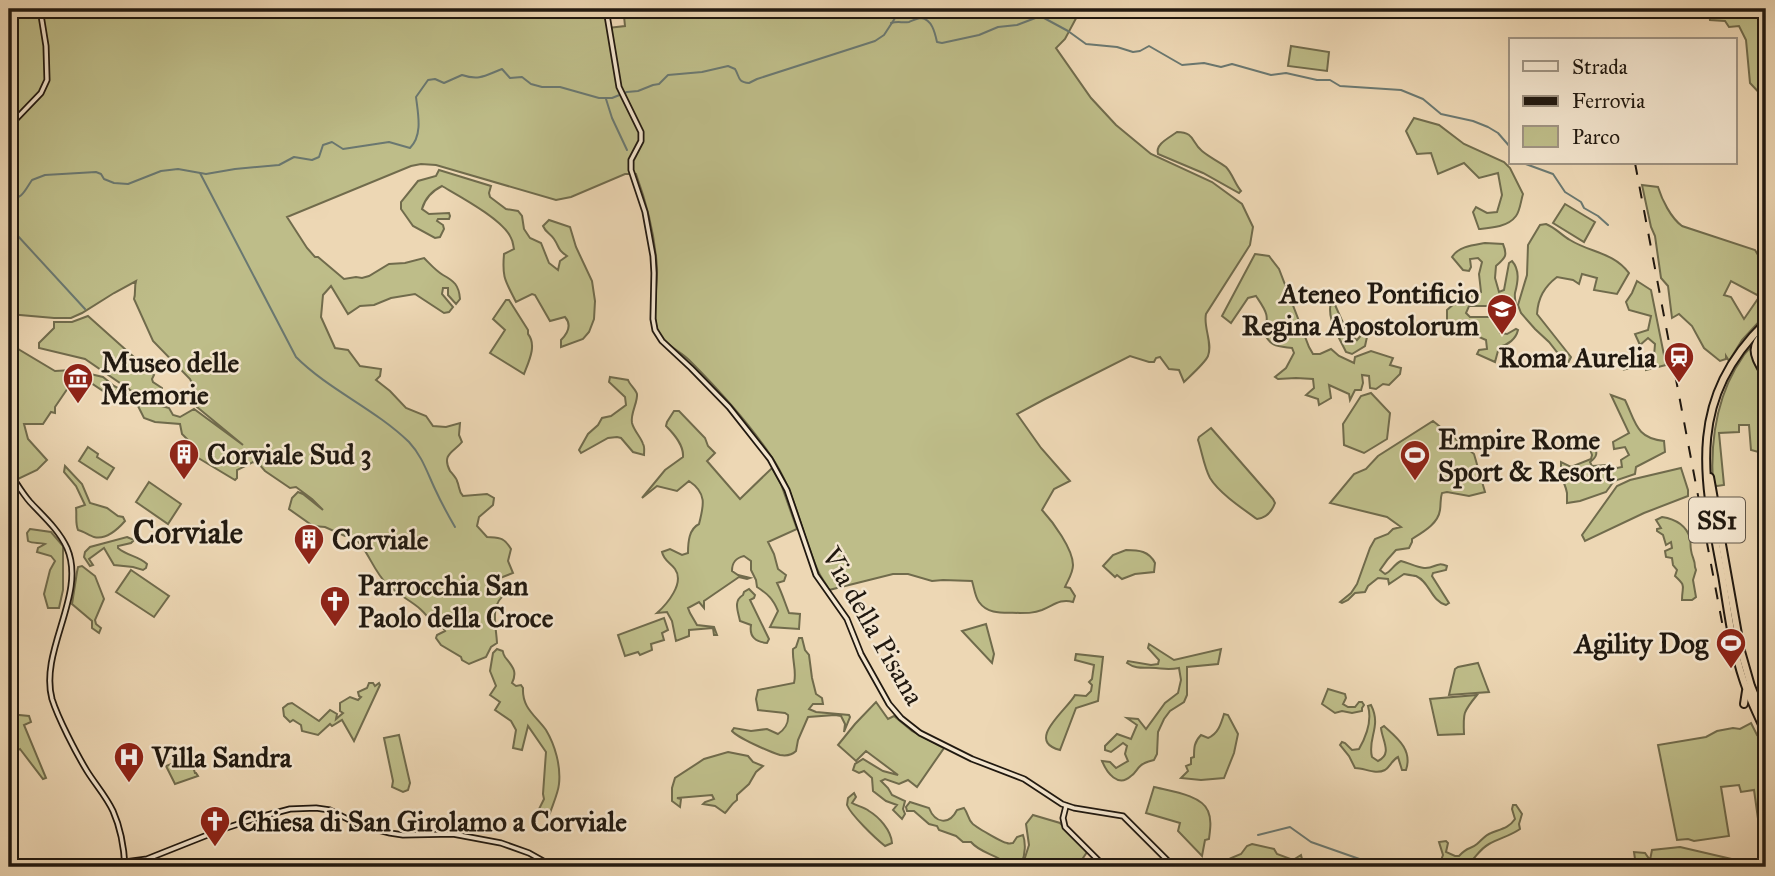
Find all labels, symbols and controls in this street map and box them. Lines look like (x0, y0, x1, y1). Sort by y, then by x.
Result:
legend (1509, 38, 1736, 164)
text: Strada (1572, 54, 1628, 80)
text: Ferrovia (1572, 88, 1645, 114)
text: Parco (1572, 124, 1620, 150)
place label: Ateneo Pontificio Regina Apostolorum (1242, 276, 1479, 343)
school or university icon: Ateneo Pontificio Regina Apostolorum (1485, 292, 1519, 336)
place label: Roma Aurelia (1498, 340, 1657, 375)
station icon: Roma Aurelia (1662, 340, 1696, 384)
place label: Museo delle Memorie (101, 345, 240, 412)
museum icon: Museo delle Memorie (61, 361, 95, 405)
place label: Empire Rome Sport & Resort (1438, 422, 1615, 489)
building icon: Corviale Sud 3 (167, 437, 201, 481)
place label: Corviale Sud 3 (207, 437, 372, 472)
sports icon: Empire Rome Sport & Resort (1398, 438, 1432, 482)
road number: SS1 (1689, 498, 1745, 542)
district label: Corviale (133, 513, 243, 552)
building icon: Corviale (292, 522, 326, 566)
place label: Corviale (332, 522, 429, 557)
street label: Via della Pisana (813, 540, 932, 711)
place label: Parrocchia San Paolo della Croce (358, 568, 554, 635)
church icon: Parrocchia San Paolo della Croce (318, 584, 352, 628)
place label: Agility Dog (1573, 626, 1709, 661)
sports icon: Agility Dog (1714, 626, 1748, 670)
hospital icon: Villa Sandra (112, 740, 146, 784)
place label: Villa Sandra (151, 740, 293, 775)
church icon: Chiesa di San Girolamo a Corviale (198, 804, 232, 848)
place label: Chiesa di San Girolamo a Corviale (238, 804, 627, 839)

